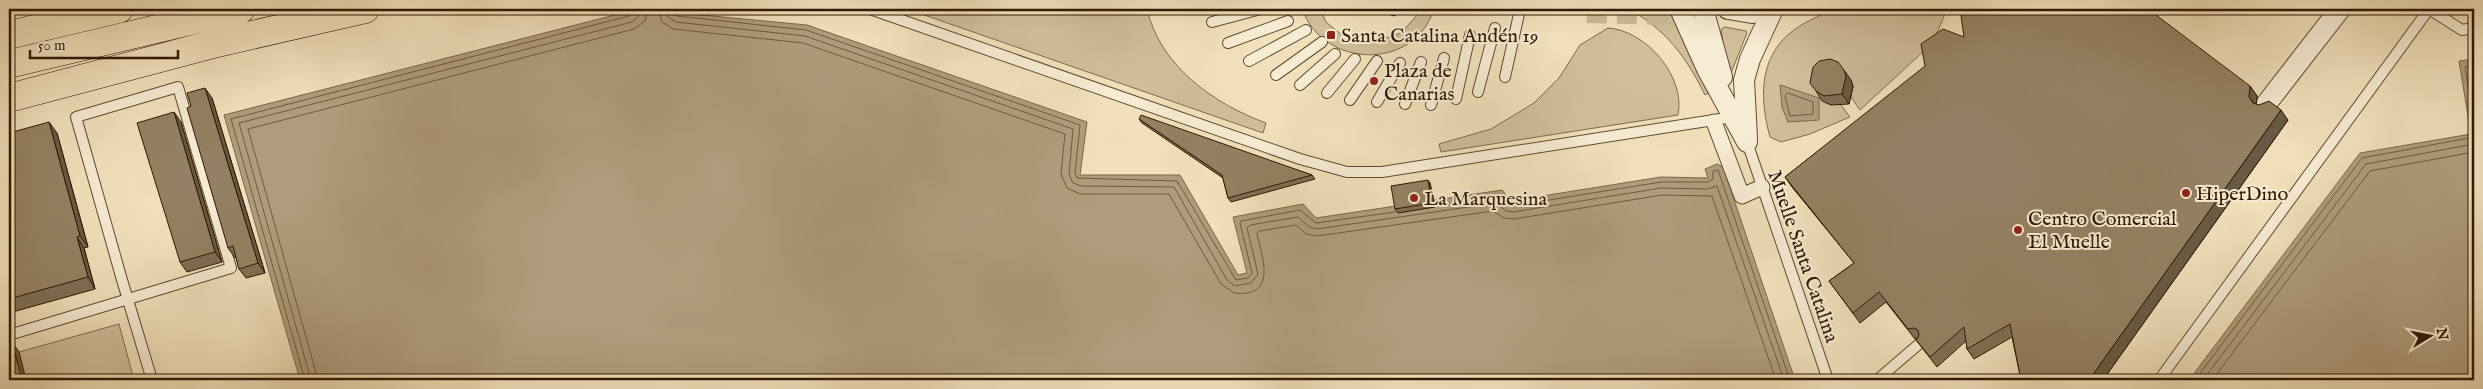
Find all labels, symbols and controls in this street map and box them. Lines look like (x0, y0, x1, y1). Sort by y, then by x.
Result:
place label: Santa Catalina Andén 19 (1341, 24, 1539, 49)
scale bar (30, 28, 178, 60)
marker: Santa Catalina Andén 19 (1325, 29, 1337, 41)
text: 50 m (38, 36, 66, 55)
place label: Plaza de Canarias (1384, 59, 1455, 107)
marker: Plaza de Canarias (1368, 75, 1380, 87)
street label: Muelle Santa Catalina (1761, 167, 1844, 346)
place label: HiperDino (2196, 182, 2289, 207)
place label: La Marquesina (1424, 187, 1548, 212)
marker: HiperDino (2180, 187, 2192, 199)
marker: La Marquesina (1408, 192, 1420, 204)
place label: Centro Comercial El Muelle (2028, 207, 2177, 255)
marker: Centro Comercial El Muelle (2012, 224, 2024, 236)
north arrow (2406, 312, 2456, 362)
text: N (2432, 325, 2452, 341)

